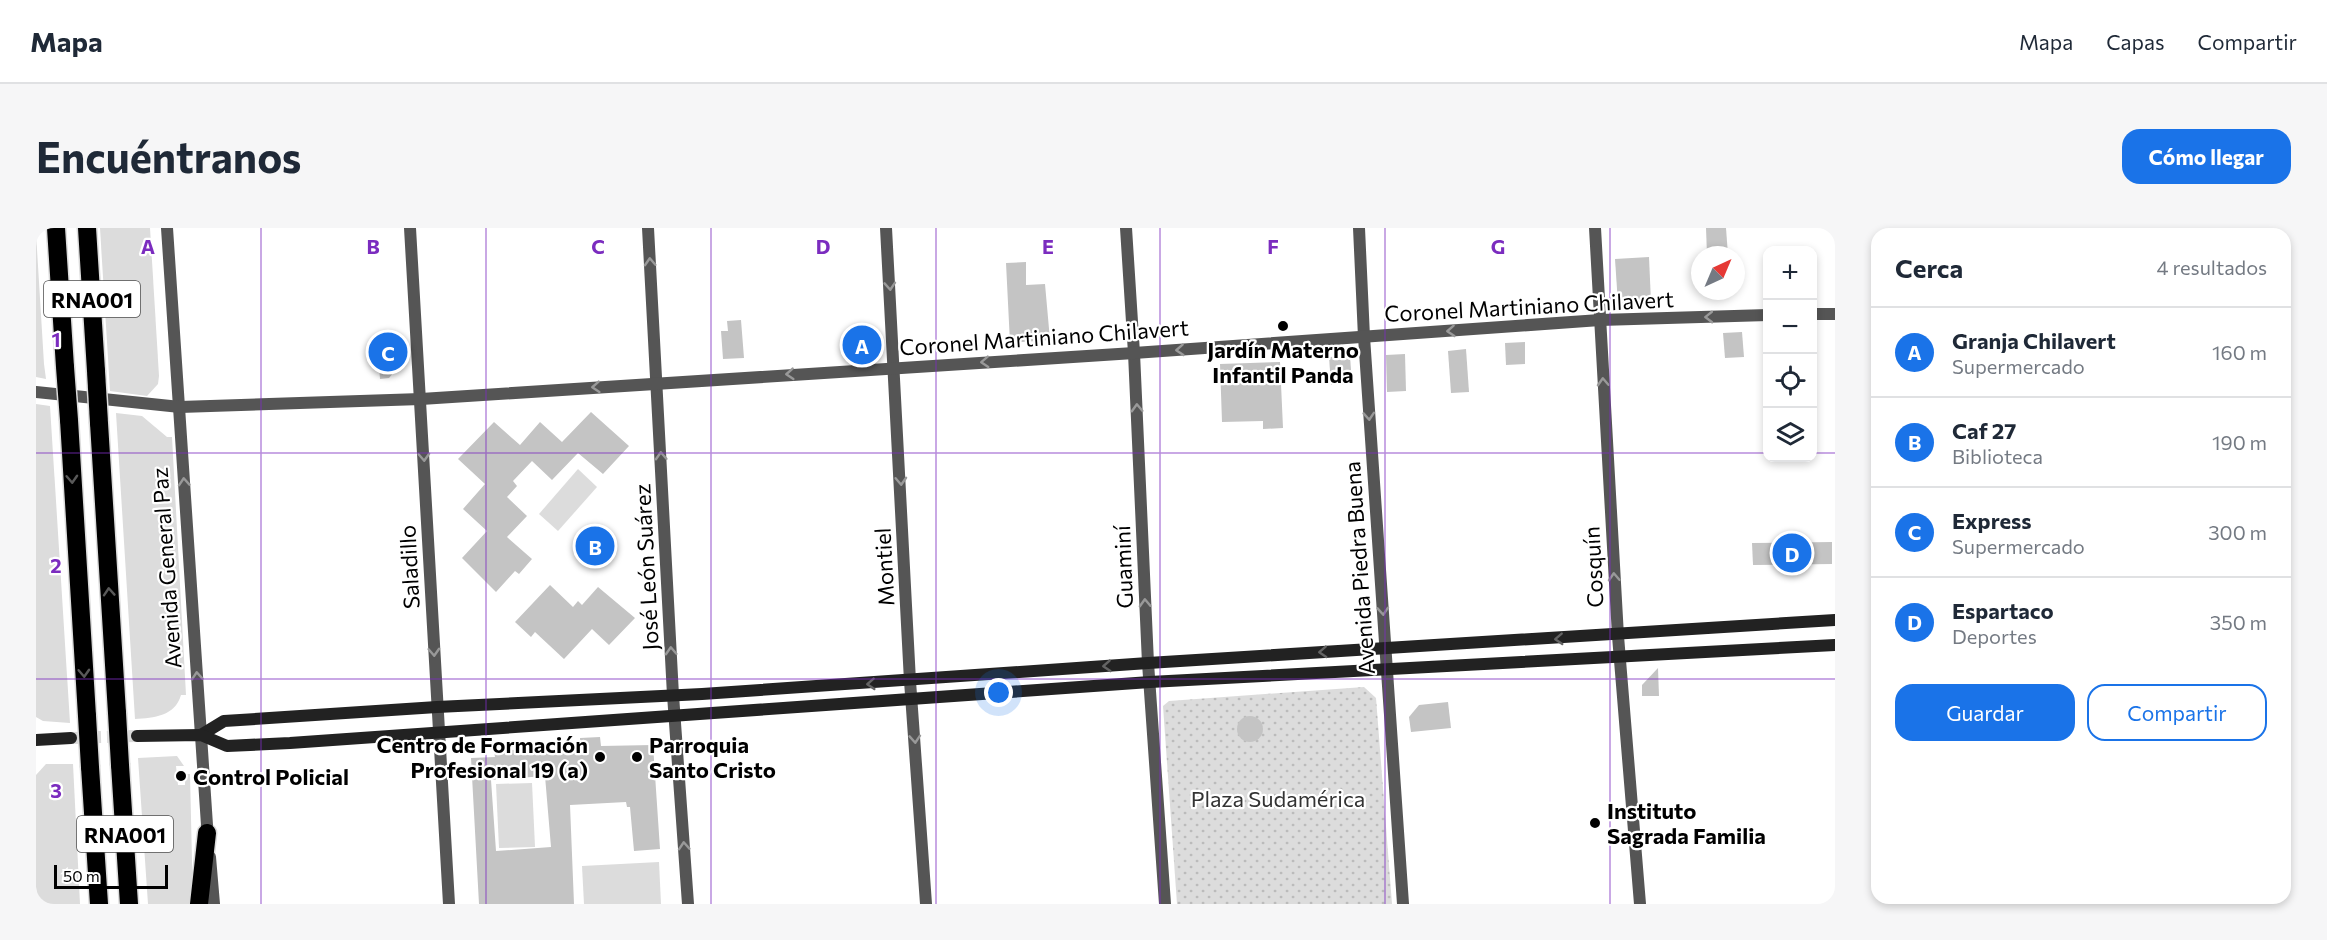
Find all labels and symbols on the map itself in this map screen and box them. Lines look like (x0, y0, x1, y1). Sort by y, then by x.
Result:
text: A (141, 234, 155, 258)
text: B (366, 234, 380, 258)
text: C (591, 234, 605, 258)
text: D (816, 234, 830, 258)
text: E (1042, 234, 1054, 258)
text: F (1267, 234, 1279, 258)
text: G (1491, 234, 1505, 258)
north arrow (1691, 246, 1745, 300)
one-way arrow (644, 257, 657, 266)
road number: RNA001 (44, 281, 140, 317)
one-way arrow (883, 282, 896, 291)
street label: Coronel Martiniano Chilavert (1384, 285, 1674, 327)
one-way arrow (1705, 311, 1714, 323)
street label: Coronel Martiniano Chilavert (899, 313, 1189, 361)
marker: Jardín Materno Infantil Panda (1276, 319, 1290, 333)
pin: A (842, 322, 882, 368)
one-way arrow (1447, 324, 1456, 337)
text: 1 (51, 327, 61, 351)
pin: C (368, 330, 408, 374)
place label: Jardín Materno Infantil Panda (1207, 336, 1359, 388)
one-way arrow (1175, 343, 1184, 356)
one-way arrow (980, 356, 989, 369)
one-way arrow (786, 368, 795, 381)
one-way arrow (1597, 378, 1610, 387)
one-way arrow (591, 380, 600, 393)
one-way arrow (1130, 404, 1143, 413)
one-way arrow (1362, 412, 1375, 421)
one-way arrow (655, 452, 668, 461)
one-way arrow (417, 453, 430, 462)
street label: Avenida Piedra Buena (1338, 460, 1380, 676)
street label: Avenida General Paz (145, 466, 186, 669)
one-way arrow (66, 474, 79, 483)
one-way arrow (178, 477, 191, 486)
one-way arrow (894, 477, 907, 486)
street label: José León Suárez (628, 483, 664, 651)
street label: Saladillo (393, 524, 425, 610)
pin: B (576, 524, 614, 568)
street label: Guaminí (1108, 524, 1138, 609)
street label: Cosquín (1577, 526, 1609, 608)
street label: Montiel (868, 527, 900, 607)
pin: D (1772, 530, 1812, 576)
text: 2 (50, 553, 62, 577)
one-way arrow (1608, 573, 1621, 582)
one-way arrow (103, 587, 116, 596)
one-way arrow (1139, 599, 1152, 608)
one-way arrow (1376, 606, 1389, 615)
one-way arrow (1555, 632, 1564, 645)
one-way arrow (1318, 646, 1327, 659)
one-way arrow (428, 647, 441, 656)
one-way arrow (664, 647, 677, 656)
one-way arrow (1103, 659, 1112, 672)
one-way arrow (77, 669, 90, 678)
one-way arrow (190, 672, 203, 681)
one-way arrow (866, 677, 875, 690)
your location (984, 678, 1013, 707)
place label: Centro de Formación Profesional 19 (a) (376, 731, 588, 783)
place label: Parroquia Santo Cristo (649, 731, 776, 783)
one-way arrow (908, 734, 921, 743)
marker: Centro de Formación Profesional 19 (a) (593, 750, 607, 764)
marker: Parroquia Santo Cristo (630, 750, 644, 764)
place label: Control Policial (193, 763, 349, 790)
marker: Control Policial (174, 769, 188, 783)
text: 3 (50, 778, 62, 802)
park label: Plaza Sudamérica (1191, 785, 1365, 812)
place label: Instituto Sagrada Familia (1607, 797, 1766, 849)
road number: RNA001 (77, 816, 173, 852)
marker: Instituto Sagrada Familia (1588, 816, 1602, 830)
one-way arrow (678, 841, 691, 850)
scale bar (54, 862, 168, 890)

